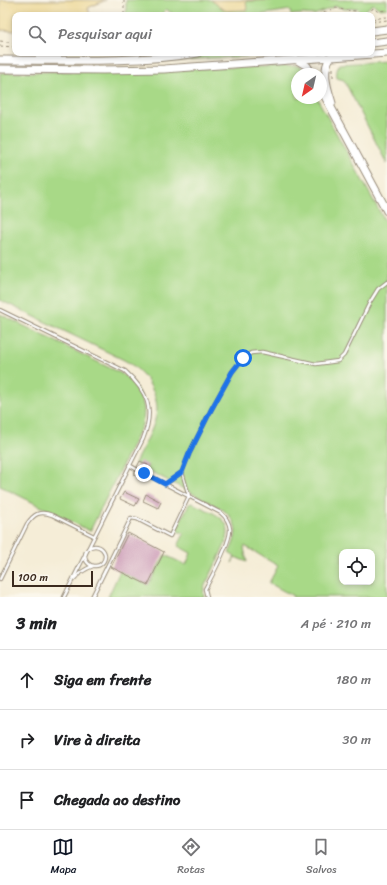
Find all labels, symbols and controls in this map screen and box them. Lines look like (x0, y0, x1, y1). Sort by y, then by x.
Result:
search box (12, 12, 375, 56)
text: Pesquisar aqui (58, 21, 152, 47)
icon: search (26, 23, 48, 45)
north arrow (291, 68, 327, 104)
route start (234, 349, 252, 367)
route end (135, 464, 153, 482)
map controls (339, 549, 375, 585)
button: locate (339, 549, 375, 585)
text: 100 m (18, 568, 48, 587)
scale bar (12, 569, 93, 588)
text: 3 min (16, 608, 57, 638)
text: A pé · 210 m (301, 612, 371, 635)
text: Siga em frente (54, 667, 151, 693)
text: 180 m (336, 668, 371, 691)
icon: ahead (16, 669, 38, 691)
text: Vire à direita (54, 727, 140, 753)
text: 30 m (342, 728, 371, 751)
icon: right (16, 729, 38, 751)
text: Chegada ao destino (54, 787, 180, 813)
icon: arrive (16, 789, 38, 811)
tab: Mapa (50, 836, 76, 879)
tab: Rotas (177, 836, 205, 879)
tab: Salvos (306, 836, 337, 879)

